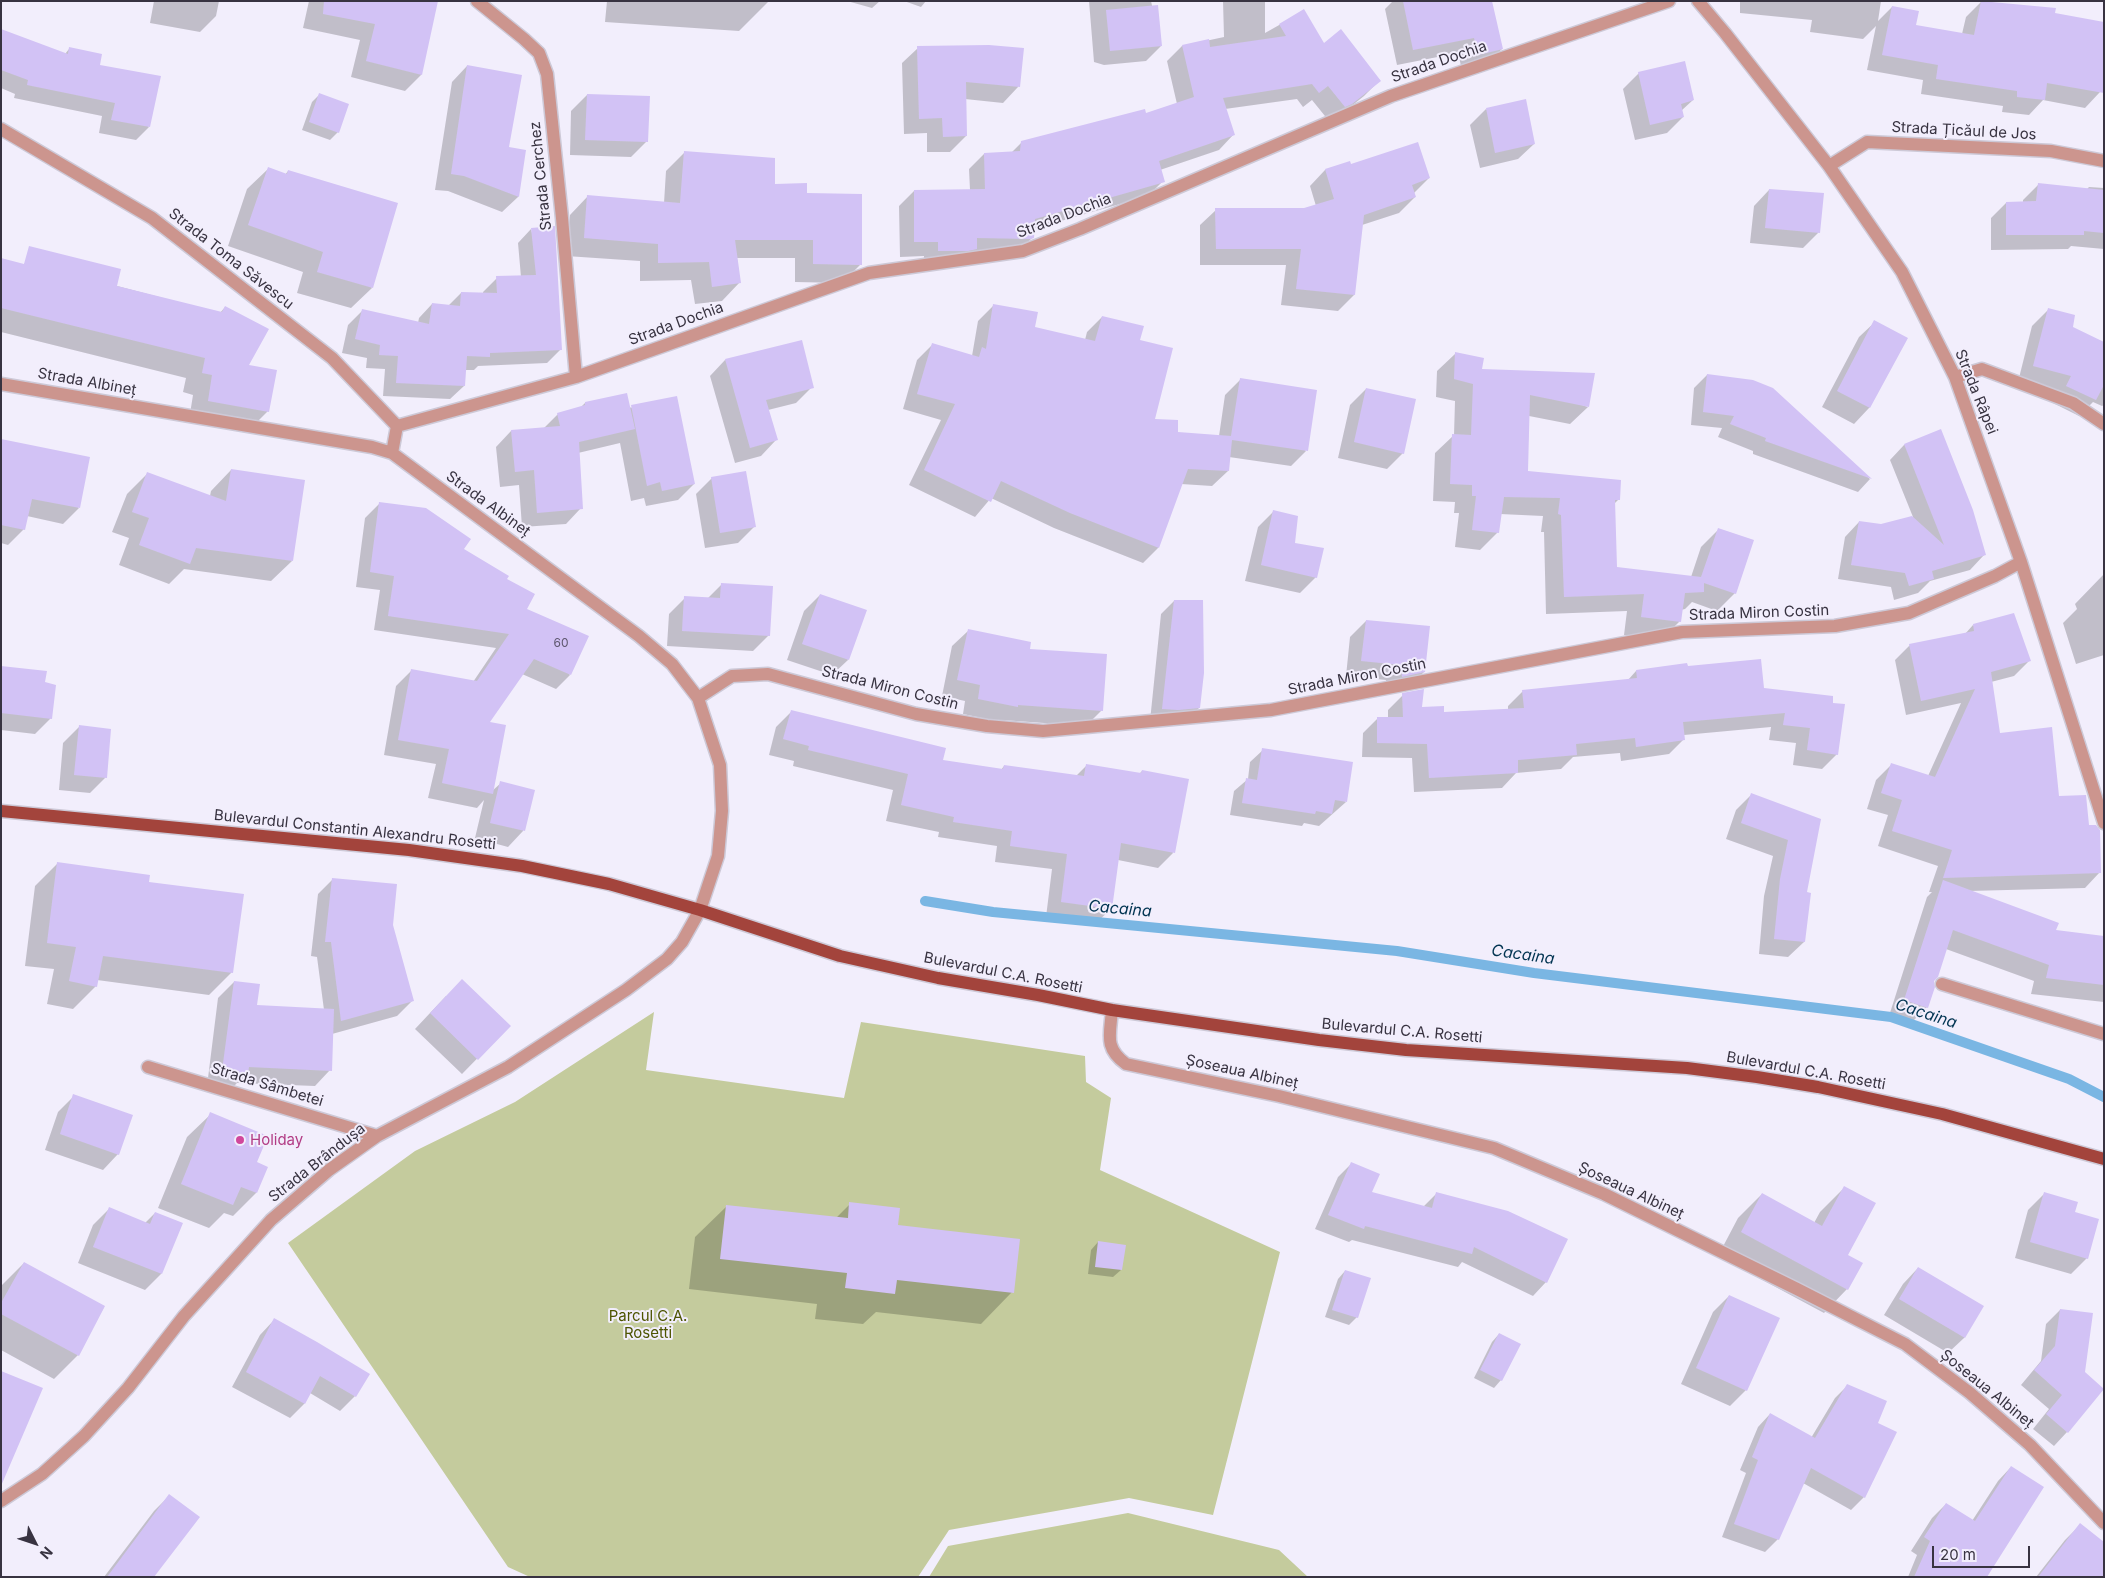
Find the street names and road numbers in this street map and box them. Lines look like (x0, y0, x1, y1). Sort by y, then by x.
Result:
street label: Strada Dochia (1389, 37, 1489, 87)
street label: Strada Țicăul de Jos (1891, 118, 2037, 144)
street label: Strada Cerchez (526, 120, 556, 232)
street label: Strada Dochia (1014, 190, 1114, 242)
street label: Strada Toma Săvescu (165, 205, 297, 313)
street label: Strada Dochia (626, 298, 726, 350)
street label: Strada Râpei (1951, 347, 2001, 437)
street label: Strada Albineț (36, 364, 138, 400)
street label: Strada Albineț (442, 467, 534, 541)
street label: Strada Miron Costin (1689, 602, 1829, 624)
street label: Strada Miron Costin (1286, 655, 1428, 699)
street label: Strada Miron Costin (820, 662, 960, 714)
street label: Bulevardul Constantin Alexandru Rosetti (213, 806, 497, 854)
street label: Bulevardul C.A. Rosetti (922, 949, 1084, 997)
street label: Bulevardul C.A. Rosetti (1321, 1015, 1483, 1047)
street label: Bulevardul C.A. Rosetti (1725, 1048, 1887, 1094)
street label: Șoseaua Albineț (1184, 1051, 1300, 1093)
street label: Strada Sâmbetei (209, 1059, 325, 1111)
street label: Strada Brândușa (265, 1120, 369, 1206)
street label: Șoseaua Albineț (1575, 1159, 1687, 1223)
street label: Șoseaua Albineț (1937, 1346, 2037, 1432)

